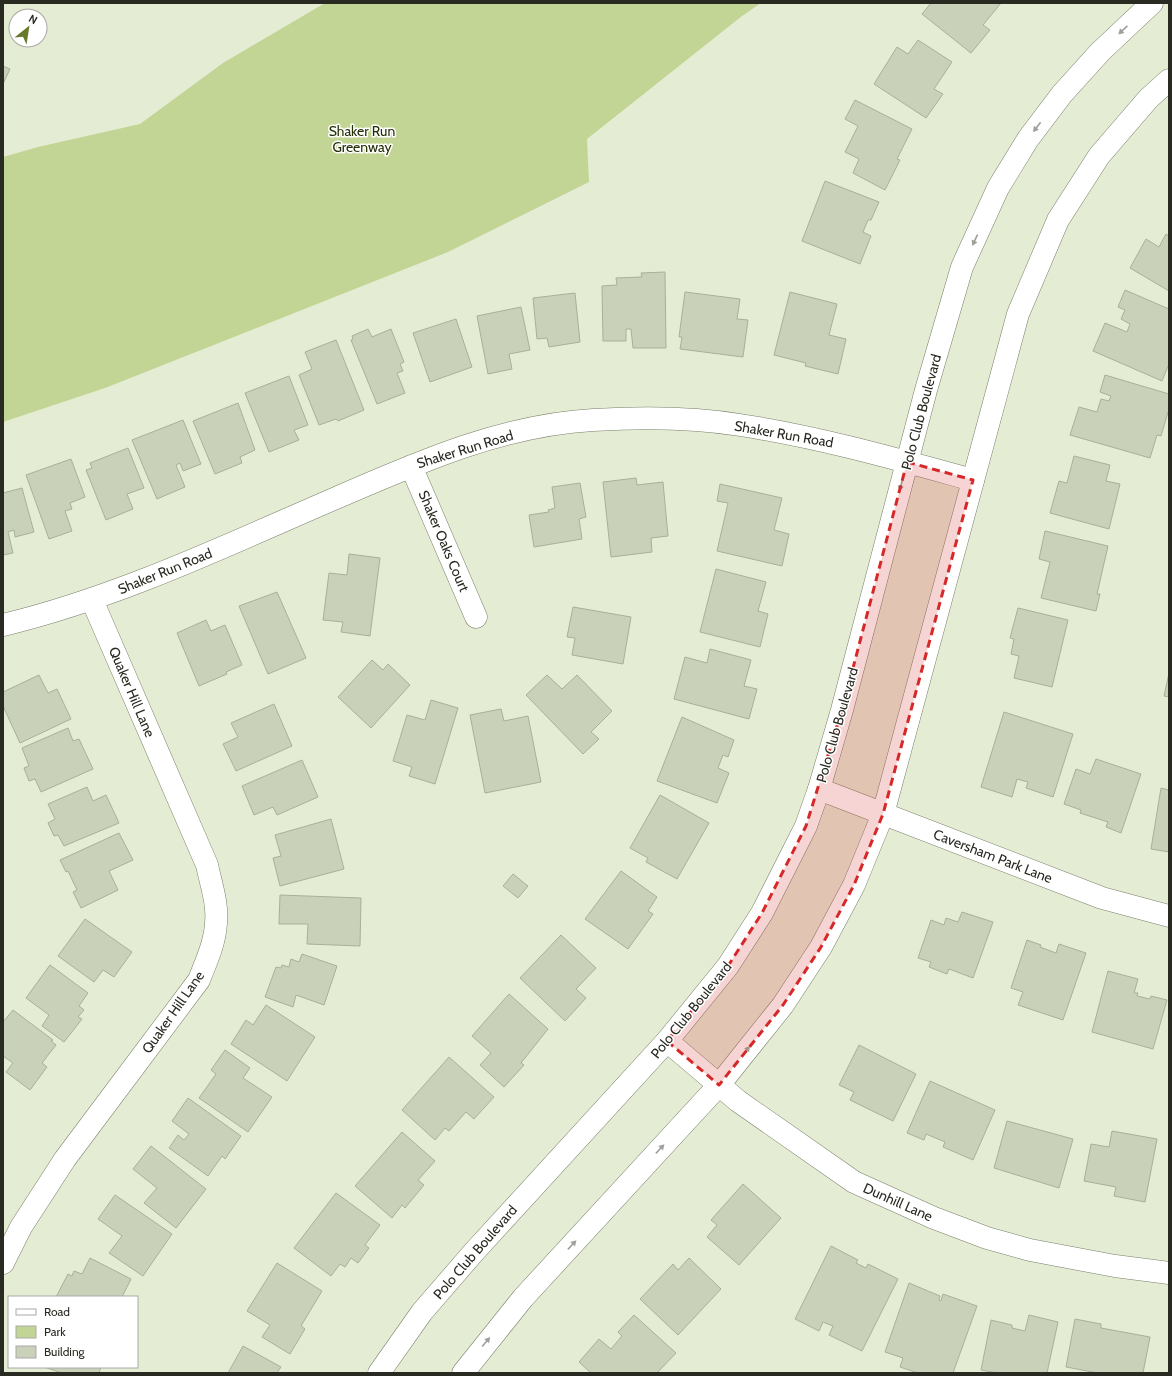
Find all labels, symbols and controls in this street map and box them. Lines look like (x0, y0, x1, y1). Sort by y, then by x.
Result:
north arrow (8, 8, 48, 48)
text: N (26, 11, 40, 27)
one-way arrow (1118, 25, 1128, 35)
one-way arrow (1033, 121, 1041, 132)
park label: Shaker Run Greenway (329, 122, 395, 156)
one-way arrow (972, 235, 978, 246)
street label: Polo Club Boulevard (897, 352, 945, 472)
street label: Shaker Run Road (733, 416, 835, 452)
street label: Shaker Run Road (415, 426, 515, 472)
one-way arrow (898, 479, 904, 491)
street label: Shaker Oaks Court (415, 488, 474, 595)
street label: Shaker Run Road (115, 544, 215, 598)
street label: Quaker Hill Lane (105, 644, 159, 740)
street label: Polo Club Boulevard (812, 665, 862, 785)
street label: Caversham Park Lane (931, 825, 1055, 887)
street label: Polo Club Boulevard (647, 958, 735, 1062)
street label: Quaker Hill Lane (138, 967, 208, 1057)
one-way arrow (742, 1046, 751, 1057)
one-way arrow (656, 1144, 665, 1154)
street label: Dunhill Lane (860, 1179, 936, 1225)
street label: Polo Club Boulevard (429, 1201, 521, 1303)
one-way arrow (568, 1239, 577, 1250)
legend (8, 1296, 138, 1368)
text: Road (44, 1304, 70, 1319)
text: Park (44, 1324, 66, 1339)
one-way arrow (482, 1337, 491, 1347)
text: Building (44, 1344, 86, 1359)

